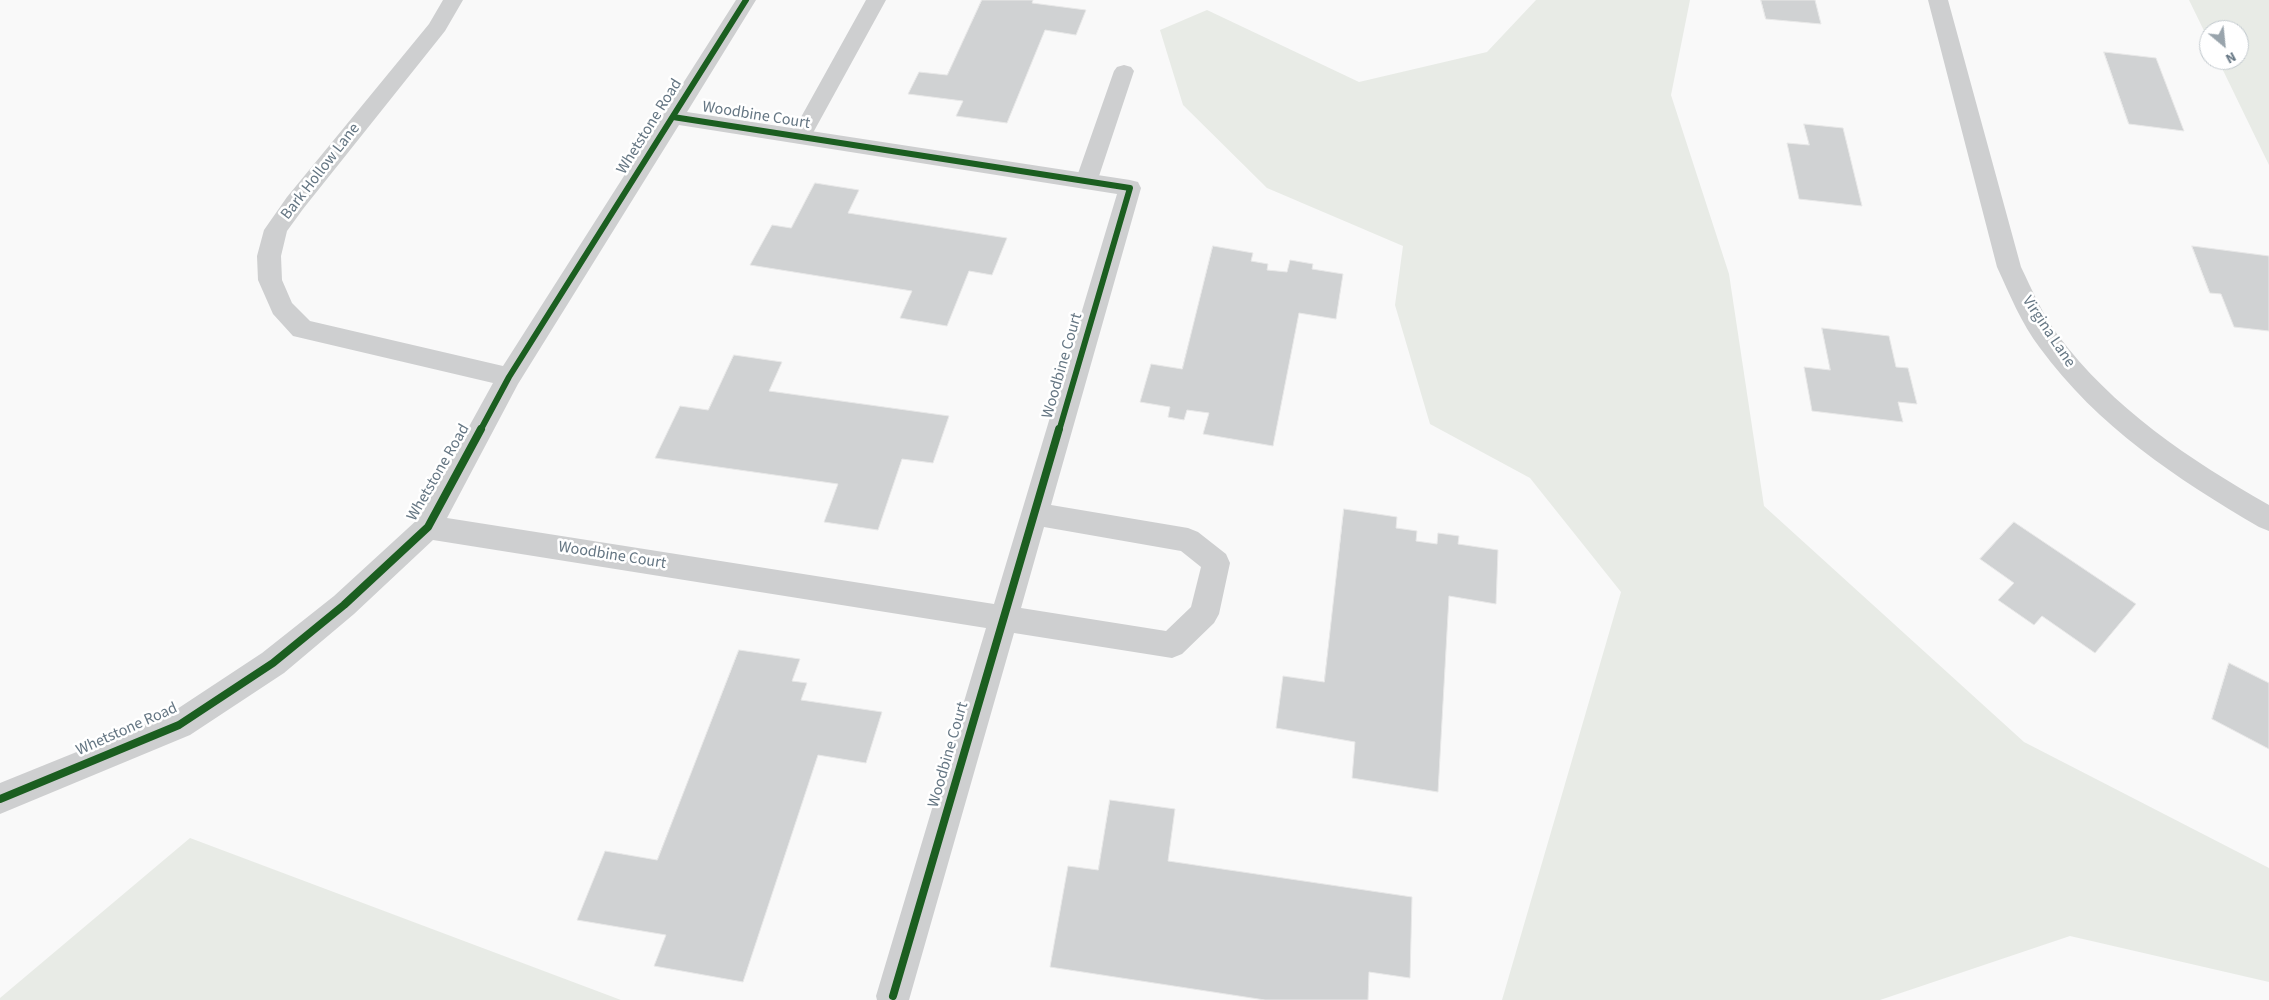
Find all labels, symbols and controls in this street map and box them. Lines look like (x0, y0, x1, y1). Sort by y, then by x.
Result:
north arrow (2199, 20, 2249, 70)
text: N (2222, 46, 2239, 68)
street label: Whetstone Road (613, 76, 687, 178)
street label: Woodbine Court (701, 98, 811, 134)
street label: Bark Hollow Lane (277, 120, 365, 224)
street label: Virgina Lane (2017, 293, 2079, 371)
street label: Woodbine Court (1039, 311, 1087, 421)
street label: Whetstone Road (403, 421, 475, 525)
street label: Woodbine Court (557, 538, 667, 574)
street label: Whetstone Road (73, 699, 181, 761)
street label: Woodbine Court (925, 700, 973, 810)

